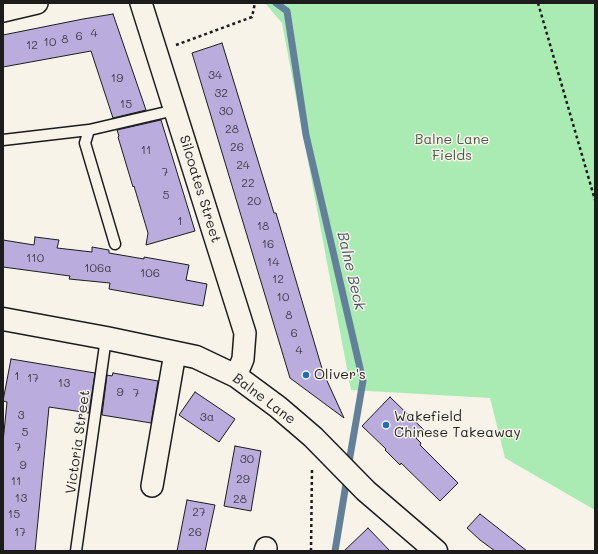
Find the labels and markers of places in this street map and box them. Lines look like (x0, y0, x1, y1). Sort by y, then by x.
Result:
place label: Oliver's (314, 367, 366, 383)
marker: Oliver's (301, 370, 311, 380)
place label: Wakefield Chinese Takeaway (394, 409, 521, 442)
marker: Wakefield Chinese Takeaway (381, 420, 391, 430)

